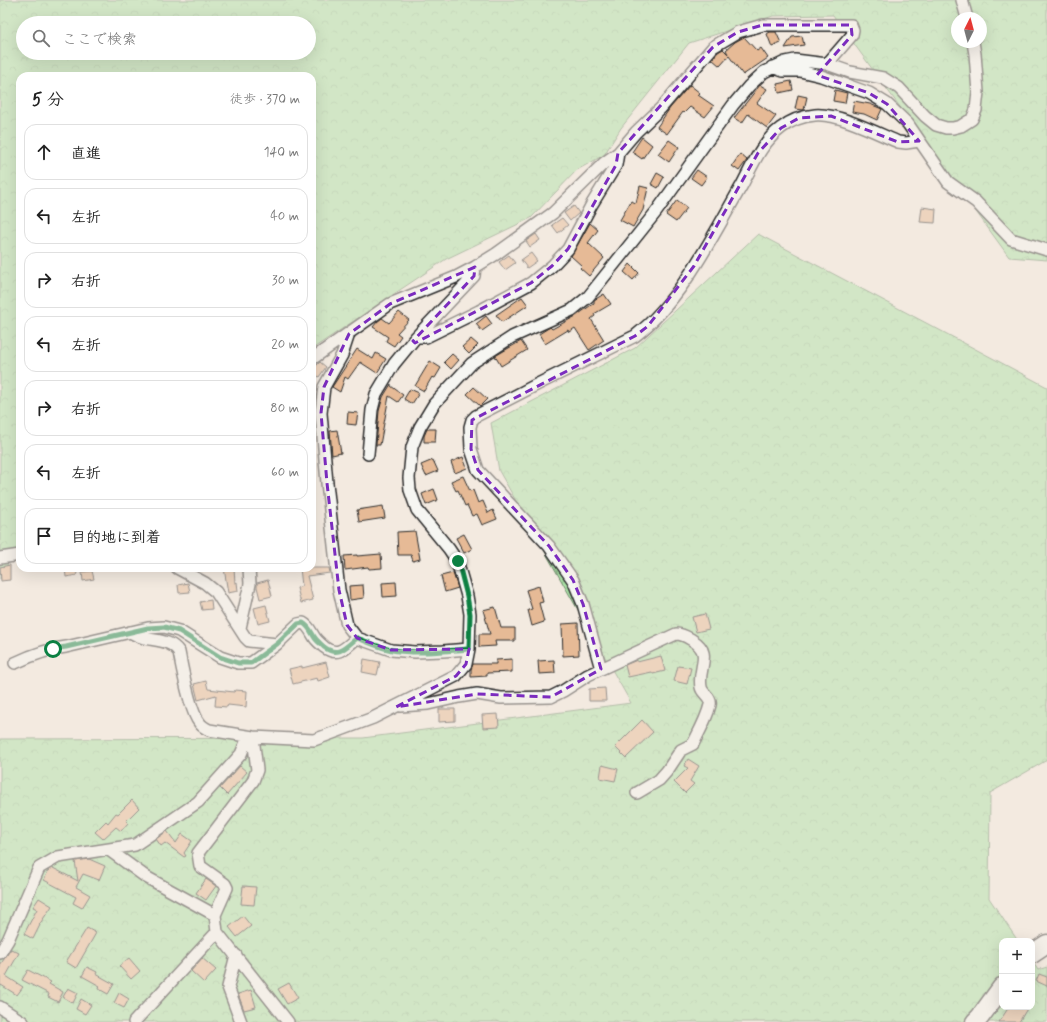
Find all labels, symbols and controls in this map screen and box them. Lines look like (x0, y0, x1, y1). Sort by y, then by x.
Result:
north arrow (951, 12, 987, 48)
search box (16, 16, 316, 60)
icon: search (30, 27, 52, 49)
text: ここで検索 (62, 30, 137, 50)
text: 5 分 (32, 89, 64, 111)
text: 徒歩 · 370 m (230, 91, 300, 108)
icon: ahead (33, 141, 55, 163)
text: 直進 (71, 144, 101, 164)
text: 140 m (264, 144, 299, 161)
icon: left (33, 205, 55, 227)
text: 左折 (71, 208, 101, 228)
text: 40 m (270, 208, 299, 225)
icon: right (33, 269, 55, 291)
text: 右折 (71, 272, 101, 292)
text: 30 m (272, 272, 299, 289)
icon: left (33, 333, 55, 355)
text: 左折 (71, 336, 101, 356)
text: 20 m (271, 336, 299, 353)
icon: right (33, 397, 55, 419)
text: 右折 (71, 400, 101, 420)
text: 80 m (270, 400, 299, 417)
icon: left (33, 461, 55, 483)
text: 左折 (71, 464, 101, 484)
text: 60 m (271, 464, 299, 481)
icon: arrive (33, 525, 55, 547)
text: 目的地に到着 (71, 528, 161, 548)
route end (449, 552, 467, 570)
route start (44, 640, 62, 658)
map controls (999, 938, 1035, 1010)
button: + (999, 938, 1035, 974)
button: − (999, 974, 1035, 1010)

